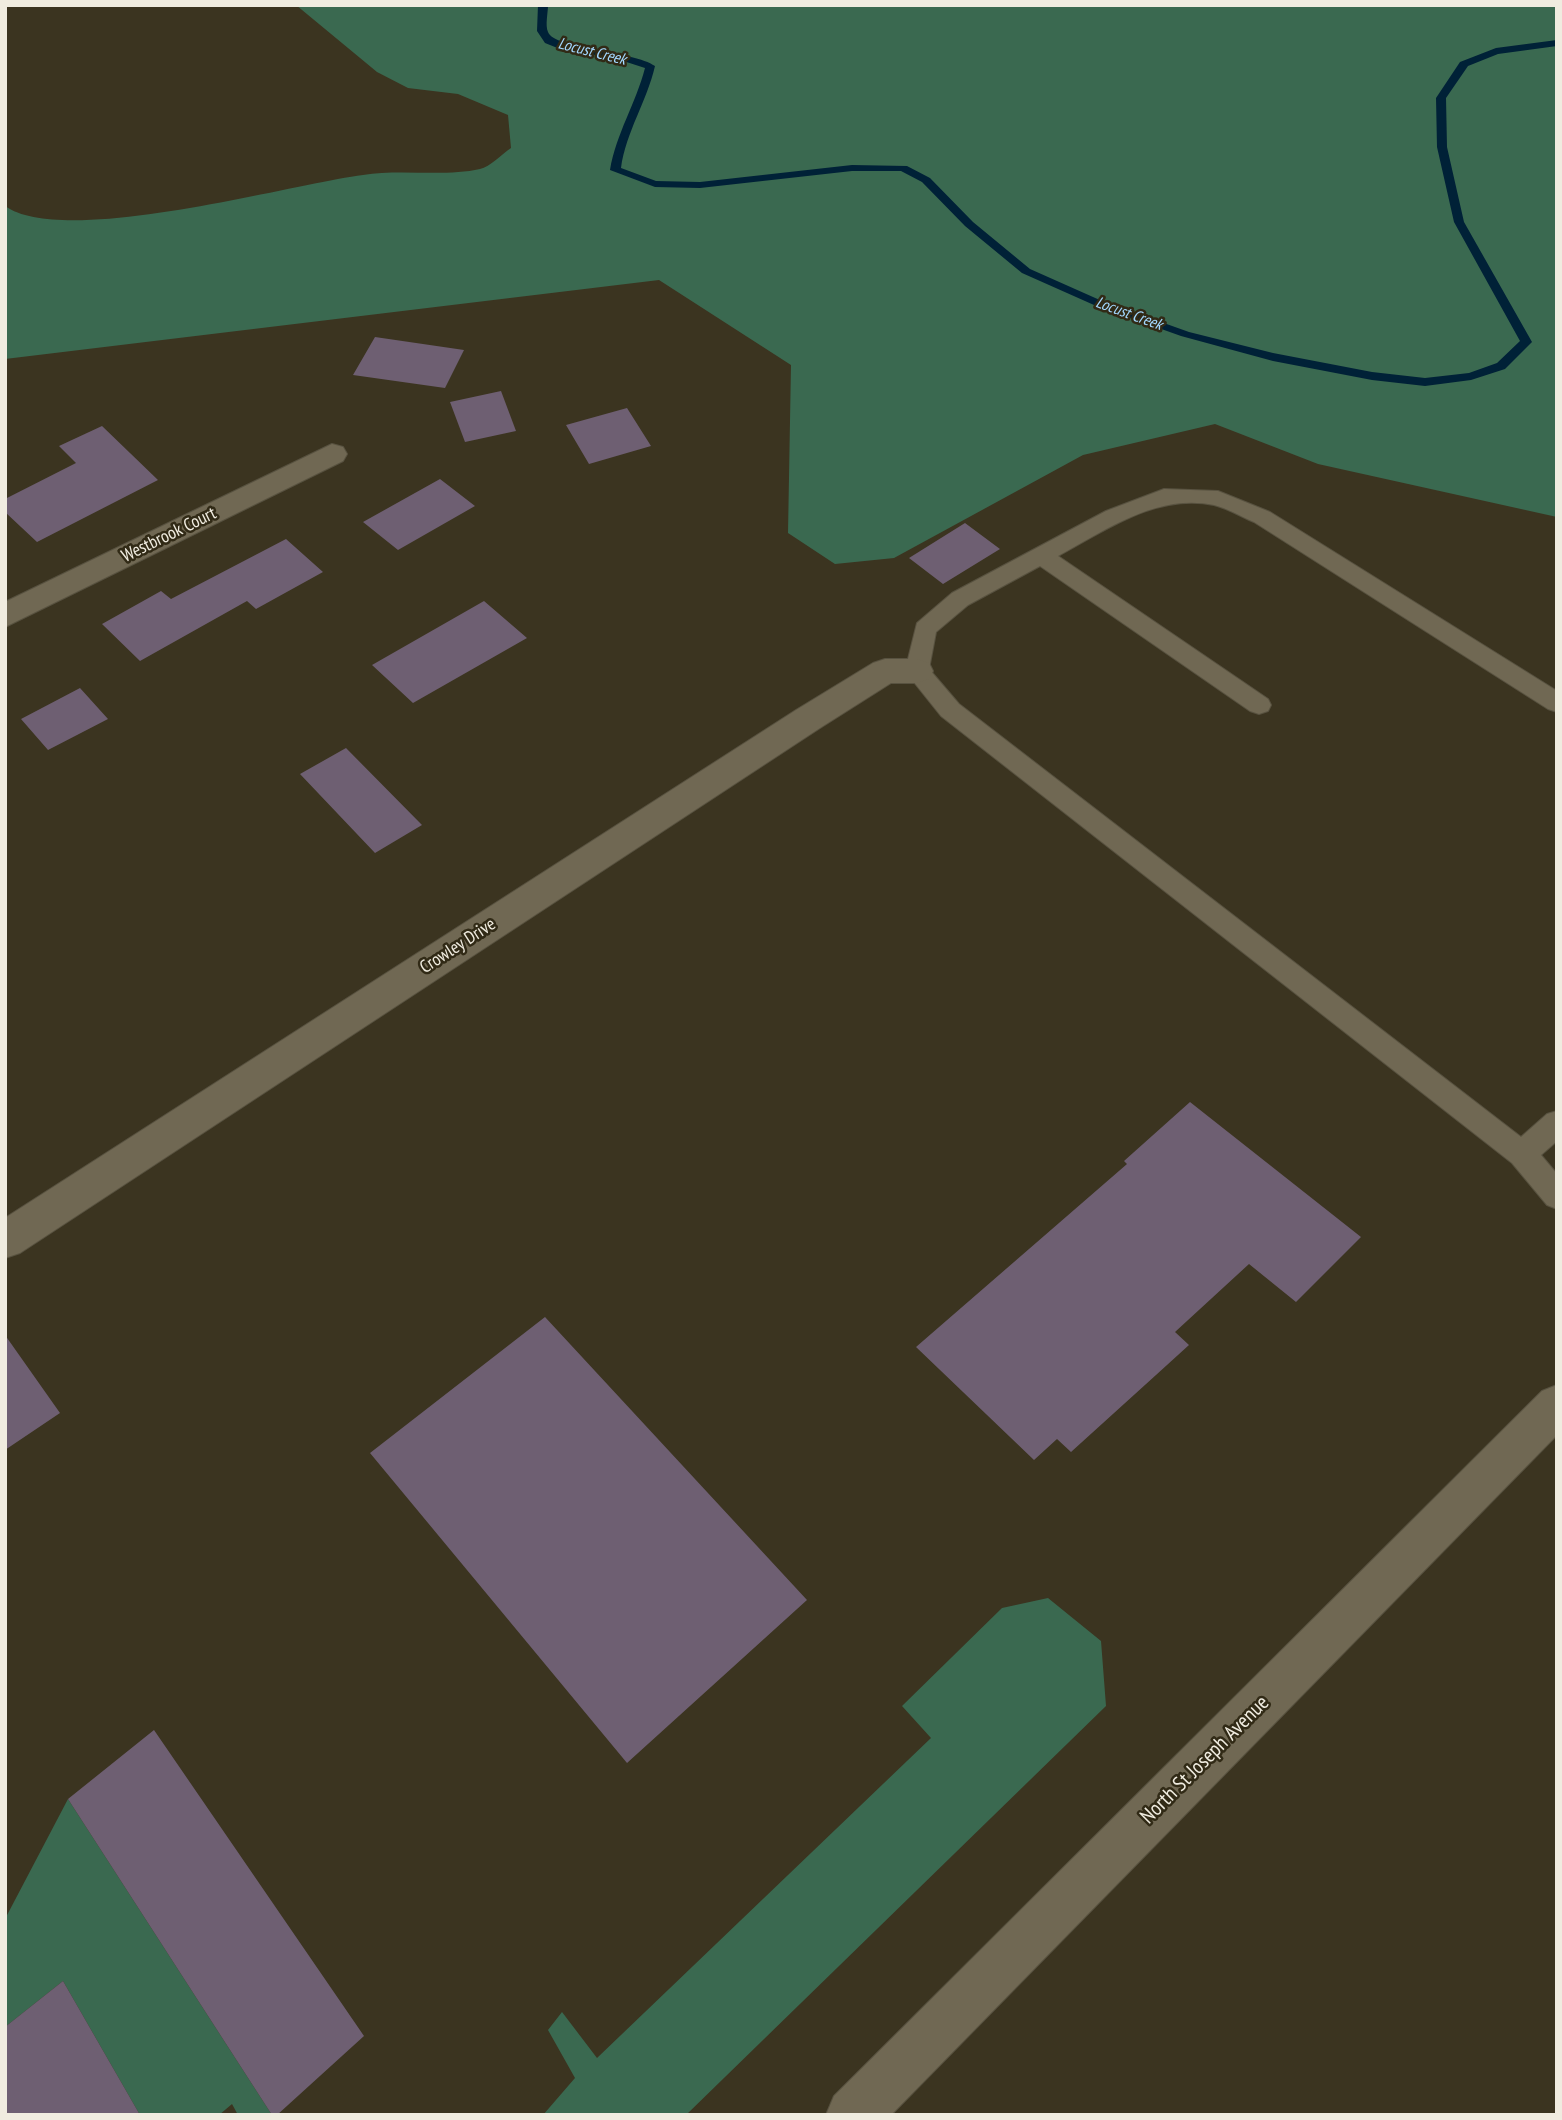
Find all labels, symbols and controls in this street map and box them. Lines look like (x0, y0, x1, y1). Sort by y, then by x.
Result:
water label: Locust Creek (556, 34, 628, 70)
water label: Locust Creek (1093, 293, 1165, 335)
street label: Westbrook Court (118, 503, 220, 567)
street label: Crowley Drive (416, 914, 500, 978)
street label: North St Joseph Avenue (1136, 1691, 1274, 1829)

